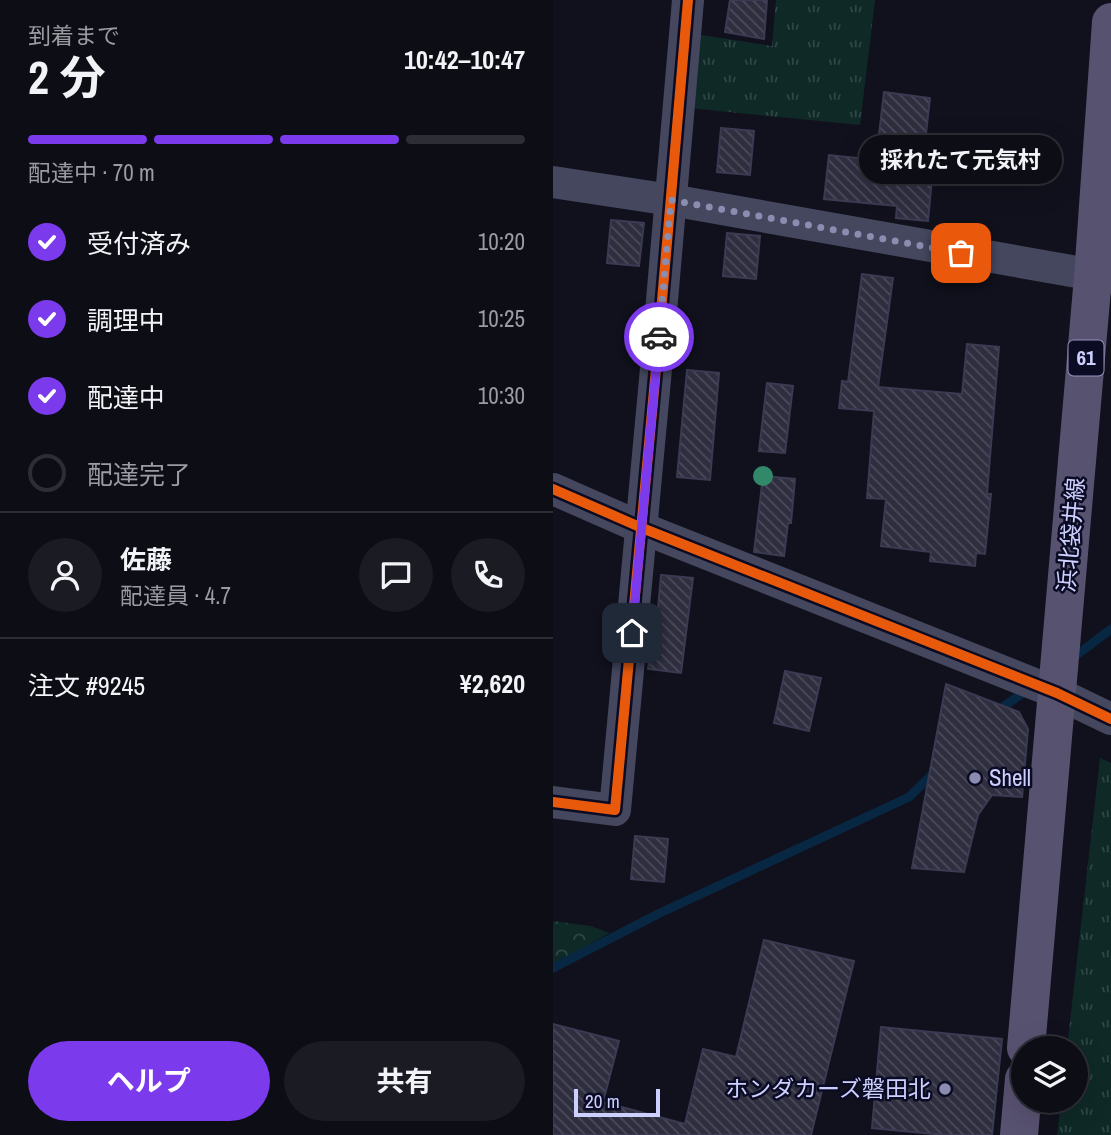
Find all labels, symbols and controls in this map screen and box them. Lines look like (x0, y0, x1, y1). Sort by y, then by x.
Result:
text: 到着まで (28, 20, 120, 51)
text: 10:42–10:47 (404, 42, 525, 77)
text: 2 分 (28, 46, 105, 108)
callout: 採れたて元気村 (859, 134, 1062, 183)
text: 採れたて元気村 (880, 144, 1041, 175)
text: 配達中 · 70 m (28, 157, 155, 188)
icon: check (28, 223, 66, 261)
pin (931, 223, 991, 283)
text: 受付済み (87, 226, 191, 261)
text: 10:20 (478, 226, 525, 257)
icon: bag (942, 234, 980, 272)
icon: check (28, 300, 66, 338)
courier (624, 302, 694, 372)
text: 調理中 (87, 303, 165, 338)
text: 10:25 (478, 303, 525, 334)
icon: car (640, 318, 678, 356)
road number: 61 (1069, 340, 1103, 376)
icon: check (28, 377, 66, 415)
text: 配達中 (87, 380, 165, 415)
text: 10:30 (478, 380, 525, 411)
text: 配達完了 (87, 457, 191, 492)
street label: 浜北袋井線 (1050, 476, 1091, 594)
button: person (28, 538, 102, 612)
button: chat (359, 538, 433, 612)
button: phone (451, 538, 525, 612)
text: 佐藤 (120, 542, 172, 577)
text: 配達員 · 4.7 (120, 580, 231, 611)
pin (602, 603, 662, 663)
icon: home (613, 614, 651, 652)
text: ¥2,620 (460, 666, 525, 701)
text: 注文 #9245 (28, 668, 145, 703)
place label: Shell (989, 762, 1031, 793)
marker: Shell (967, 770, 983, 786)
map controls (1011, 1036, 1088, 1113)
button: layers (1011, 1036, 1088, 1113)
button: ヘルプ (28, 1041, 270, 1121)
button: 共有 (284, 1041, 525, 1121)
place label: ホンダカーズ磐田北 (725, 1073, 931, 1104)
marker: ホンダカーズ磐田北 (937, 1081, 953, 1097)
scale bar (574, 1086, 660, 1118)
text: 20 m (585, 1088, 620, 1114)

